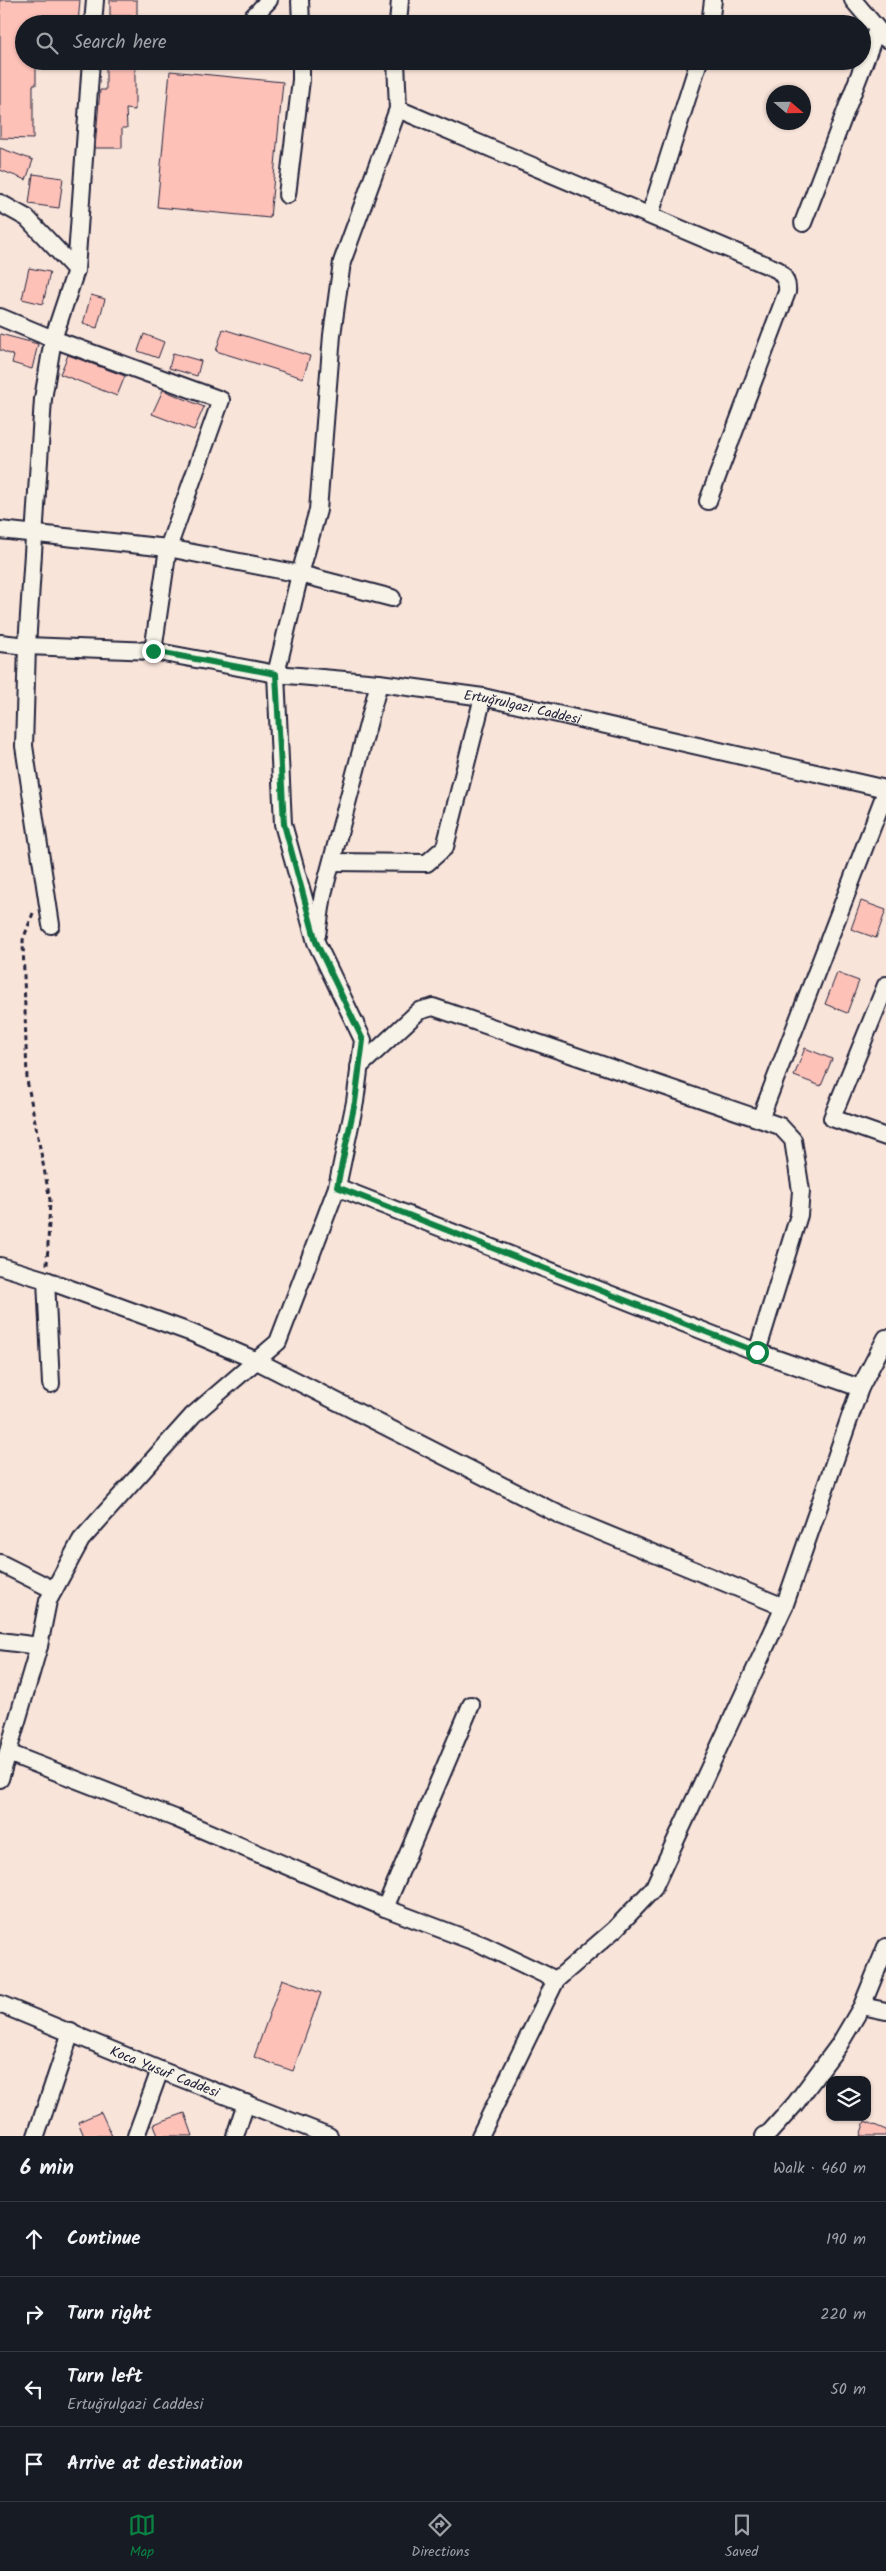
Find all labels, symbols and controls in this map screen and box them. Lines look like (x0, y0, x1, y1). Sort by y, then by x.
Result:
search box (15, 15, 871, 70)
text: Search here (73, 28, 167, 58)
icon: search (33, 29, 61, 57)
north arrow (766, 85, 811, 130)
route end (142, 640, 165, 663)
street label: Ertuğrulgazi Caddesi (462, 685, 584, 731)
route start (746, 1341, 769, 1364)
street label: Koca Yusuf Caddesi (106, 2041, 223, 2104)
map controls (826, 2076, 871, 2121)
button: layers (826, 2076, 871, 2121)
text: 6 min (20, 2152, 74, 2185)
text: Walk · 460 m (773, 2156, 866, 2181)
text: Continue (67, 2224, 140, 2254)
icon: ahead (20, 2225, 48, 2253)
text: 190 m (826, 2227, 866, 2252)
text: Turn right (67, 2299, 152, 2329)
icon: right (20, 2300, 48, 2328)
text: 220 m (820, 2302, 866, 2327)
text: Turn left (67, 2362, 142, 2392)
icon: left (20, 2375, 48, 2403)
text: 50 m (830, 2377, 866, 2402)
text: Ertuğrulgazi Caddesi (67, 2392, 203, 2417)
text: Arrive at destination (67, 2449, 243, 2479)
icon: arrive (20, 2450, 48, 2478)
tab: Map (128, 2511, 156, 2563)
tab: Directions (411, 2511, 469, 2563)
tab: Saved (725, 2511, 758, 2563)

